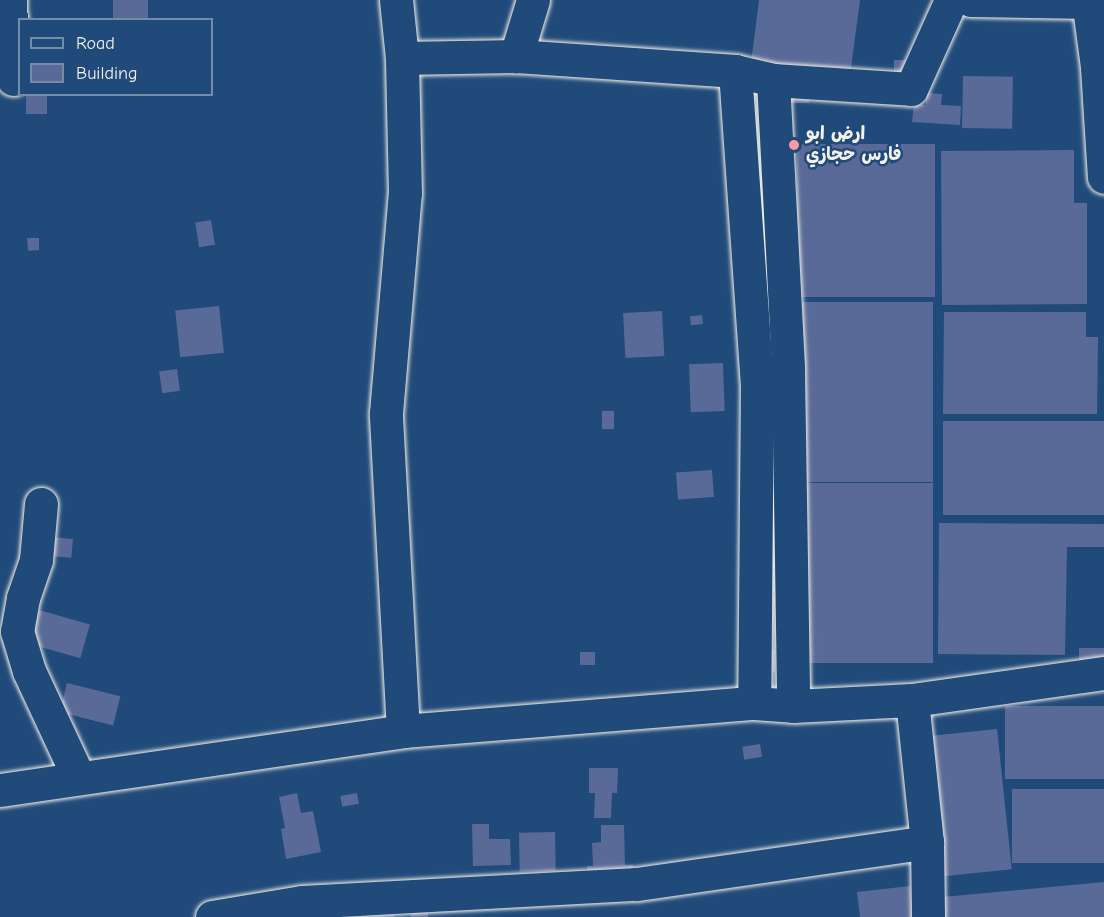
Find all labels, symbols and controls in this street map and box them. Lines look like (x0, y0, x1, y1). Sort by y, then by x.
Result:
legend (18, 18, 213, 96)
text: Road (76, 33, 115, 54)
text: Building (76, 63, 138, 84)
place label: ارض ابو فارس حجازي (806, 124, 901, 166)
marker: ارض ابو فارس حجازي (787, 138, 801, 152)

